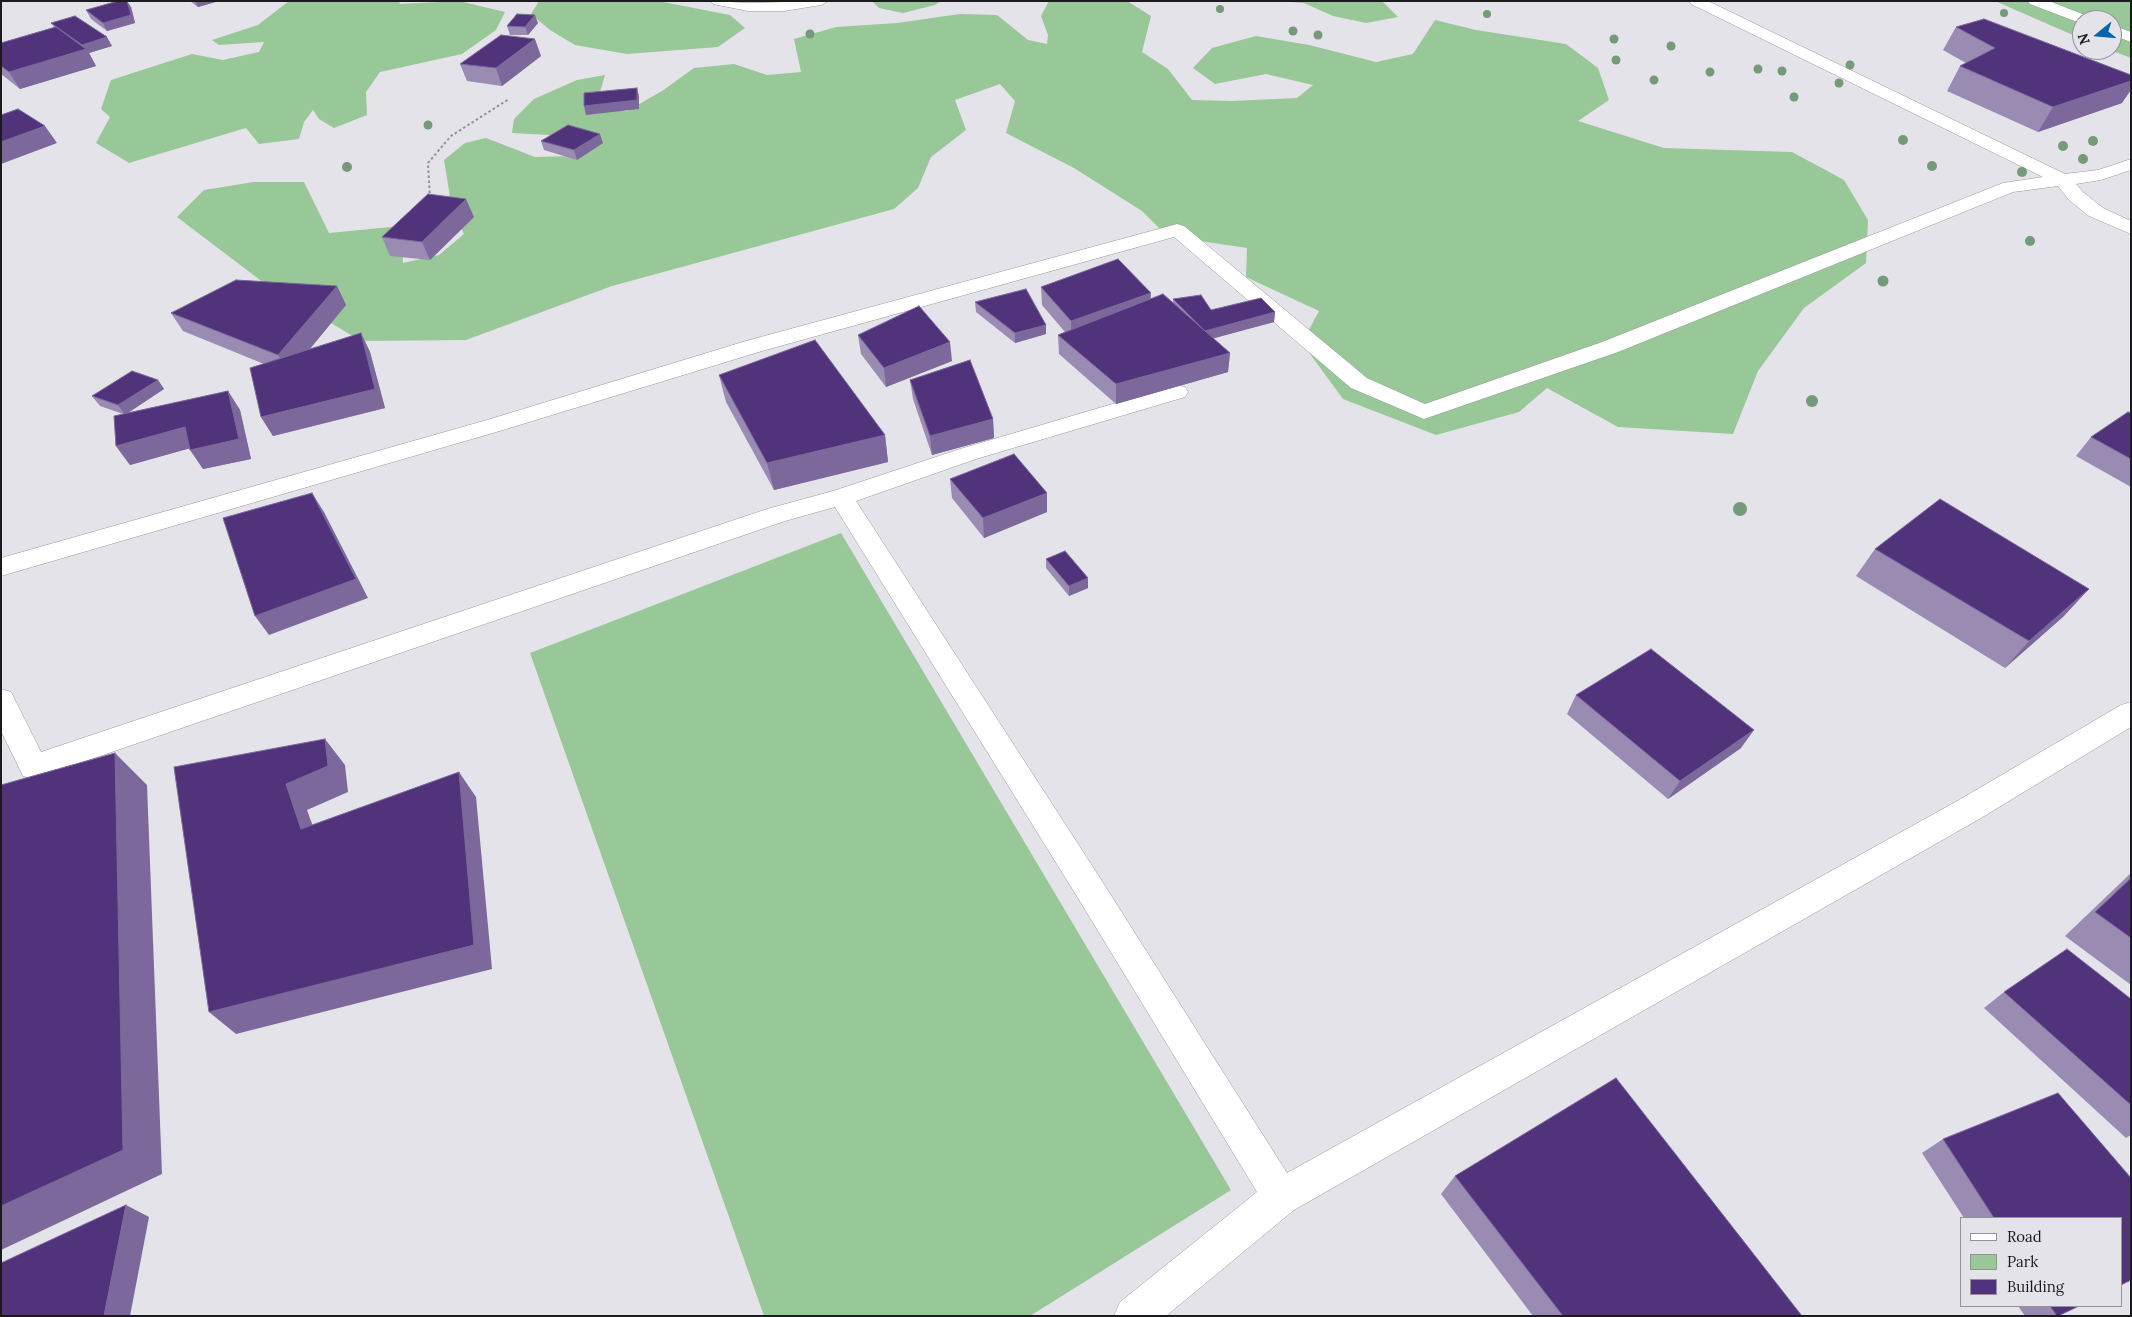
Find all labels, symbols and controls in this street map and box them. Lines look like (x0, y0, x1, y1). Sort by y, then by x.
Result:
north arrow (2072, 10, 2122, 60)
text: N (2073, 31, 2094, 47)
legend (1960, 1217, 2122, 1307)
text: Road (2007, 1227, 2042, 1246)
text: Park (2007, 1252, 2038, 1271)
text: Building (2007, 1277, 2064, 1296)

